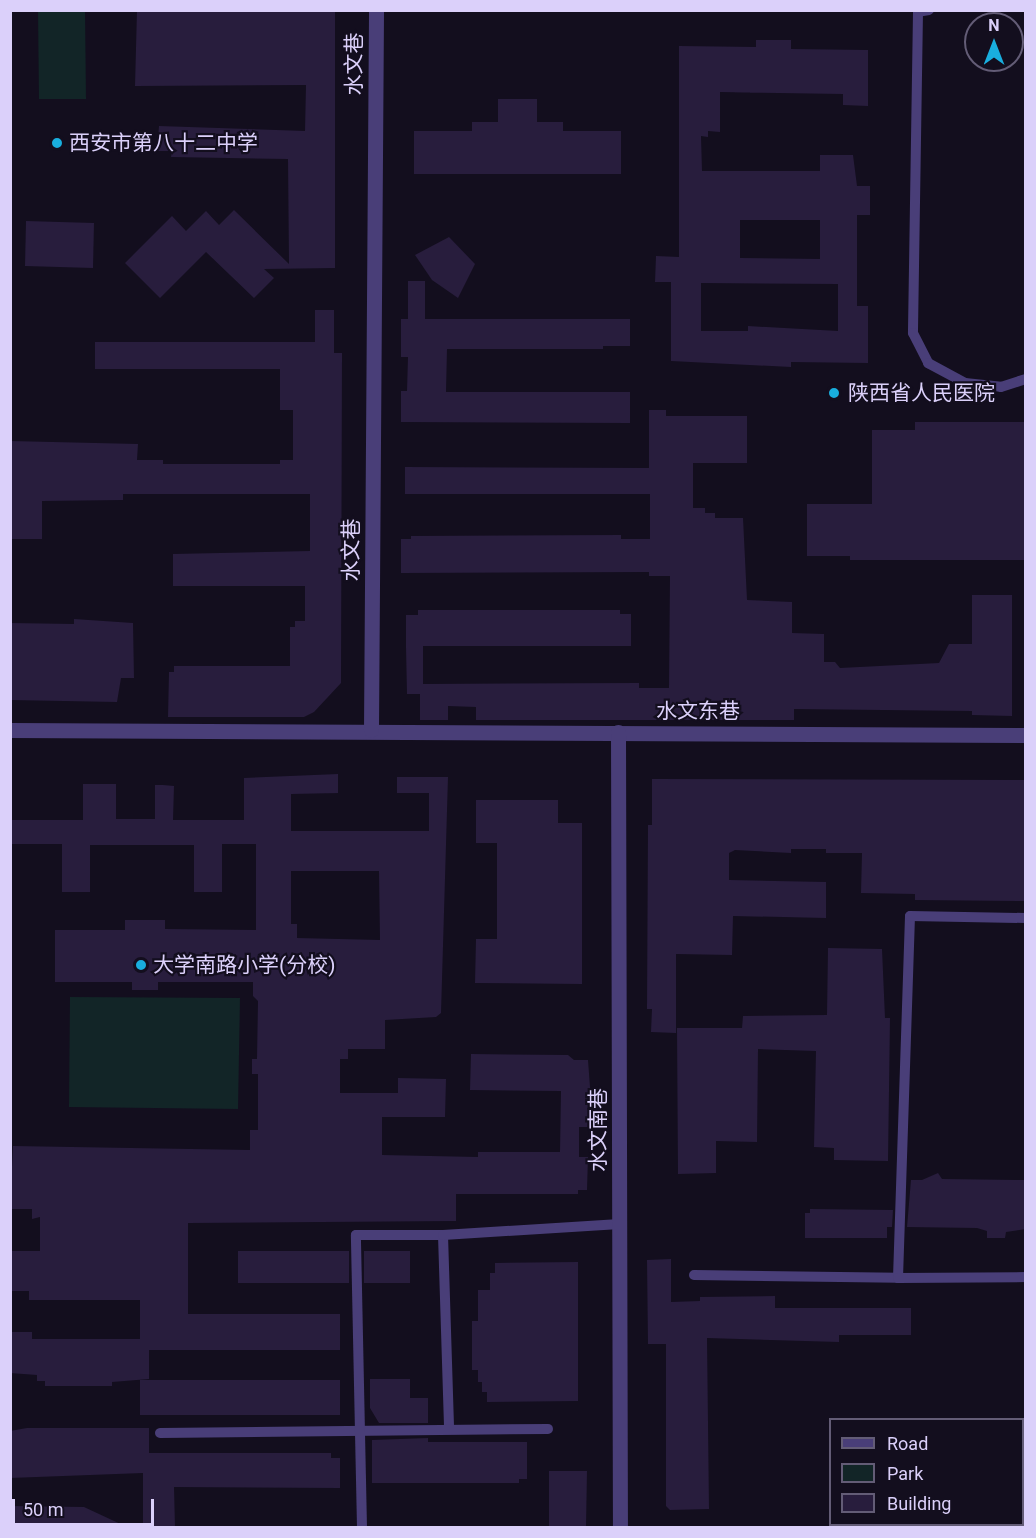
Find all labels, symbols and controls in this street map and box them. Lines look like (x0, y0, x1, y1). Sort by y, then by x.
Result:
north arrow (964, 12, 1024, 72)
text: N (988, 16, 1000, 35)
street label: 水文巷 (341, 33, 367, 95)
place label: 西安市第八十二中学 (69, 130, 258, 156)
marker: 西安市第八十二中学 (50, 136, 64, 150)
place label: 陕西省人民医院 (848, 380, 995, 406)
marker: 陕西省人民医院 (825, 384, 843, 402)
street label: 水文巷 (338, 519, 364, 581)
street label: 水文东巷 (656, 698, 740, 724)
place label: 大学南路小学(分校) (153, 952, 335, 978)
marker: 大学南路小学(分校) (134, 958, 148, 972)
street label: 水文南巷 (585, 1088, 611, 1172)
legend (829, 1418, 1024, 1526)
text: Road (887, 1433, 928, 1454)
text: Park (887, 1463, 923, 1484)
scale bar (15, 1487, 158, 1525)
text: Building (887, 1493, 951, 1514)
text: 50 m (23, 1499, 63, 1520)

